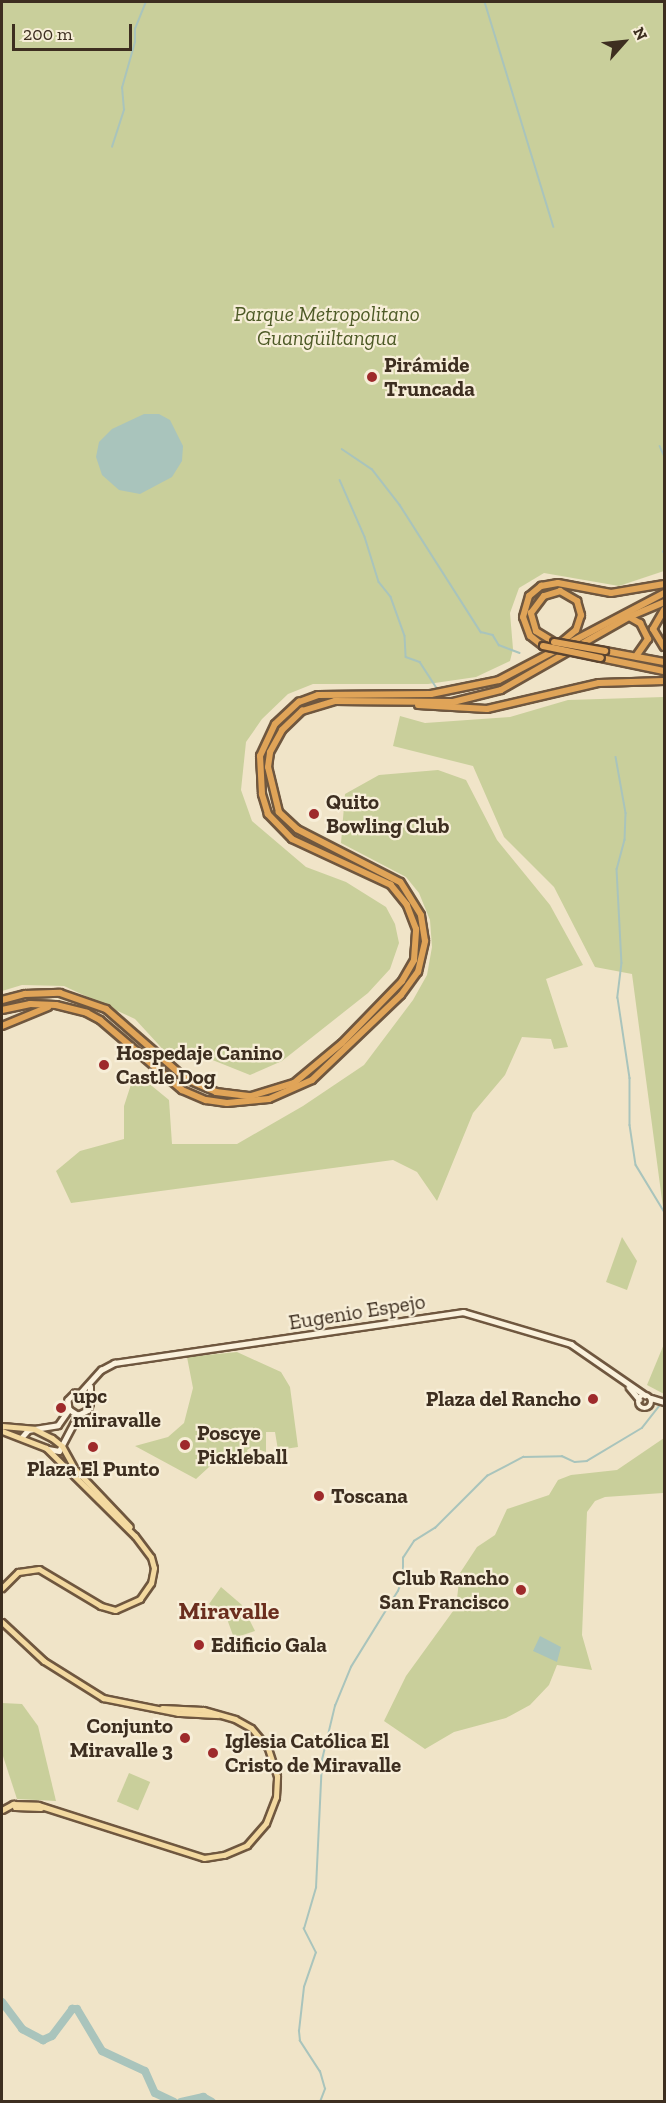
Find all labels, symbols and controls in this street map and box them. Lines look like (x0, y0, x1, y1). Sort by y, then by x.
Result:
scale bar (15, 12, 135, 50)
north arrow (594, 12, 654, 72)
text: 200 m (23, 23, 73, 45)
text: N (629, 24, 652, 43)
park label: Parque Metropolitano Guangüiltangua (234, 301, 420, 351)
place label: Pirámide Truncada (384, 352, 475, 402)
marker: Pirámide Truncada (365, 370, 379, 384)
place label: Quito Bowling Club (326, 789, 449, 839)
marker: Quito Bowling Club (307, 807, 321, 821)
place label: Hospedaje Canino Castle Dog (116, 1040, 283, 1090)
marker: Hospedaje Canino Castle Dog (97, 1058, 111, 1072)
street label: Eugenio Espejo (287, 1289, 427, 1335)
place label: upc miravalle (73, 1383, 161, 1433)
place label: Plaza del Rancho (426, 1386, 581, 1412)
marker: Plaza del Rancho (586, 1392, 600, 1406)
marker: upc miravalle (54, 1401, 68, 1415)
place label: Poscye Pickleball (197, 1420, 288, 1470)
marker: Poscye Pickleball (178, 1438, 192, 1452)
marker: Plaza El Punto (86, 1440, 100, 1454)
place label: Plaza El Punto (27, 1456, 159, 1482)
place label: Toscana (331, 1483, 408, 1509)
marker: Toscana (312, 1489, 326, 1503)
place label: Club Rancho San Francisco (379, 1565, 509, 1615)
marker: Club Rancho San Francisco (514, 1583, 528, 1597)
district label: Miravalle (179, 1597, 279, 1625)
place label: Edificio Gala (211, 1632, 327, 1658)
marker: Edificio Gala (192, 1638, 206, 1652)
place label: Conjunto Miravalle 3 (70, 1713, 173, 1763)
place label: Iglesia Católica El Cristo de Miravalle (225, 1728, 401, 1778)
marker: Conjunto Miravalle 3 (178, 1731, 192, 1745)
marker: Iglesia Católica El Cristo de Miravalle (206, 1746, 220, 1760)

